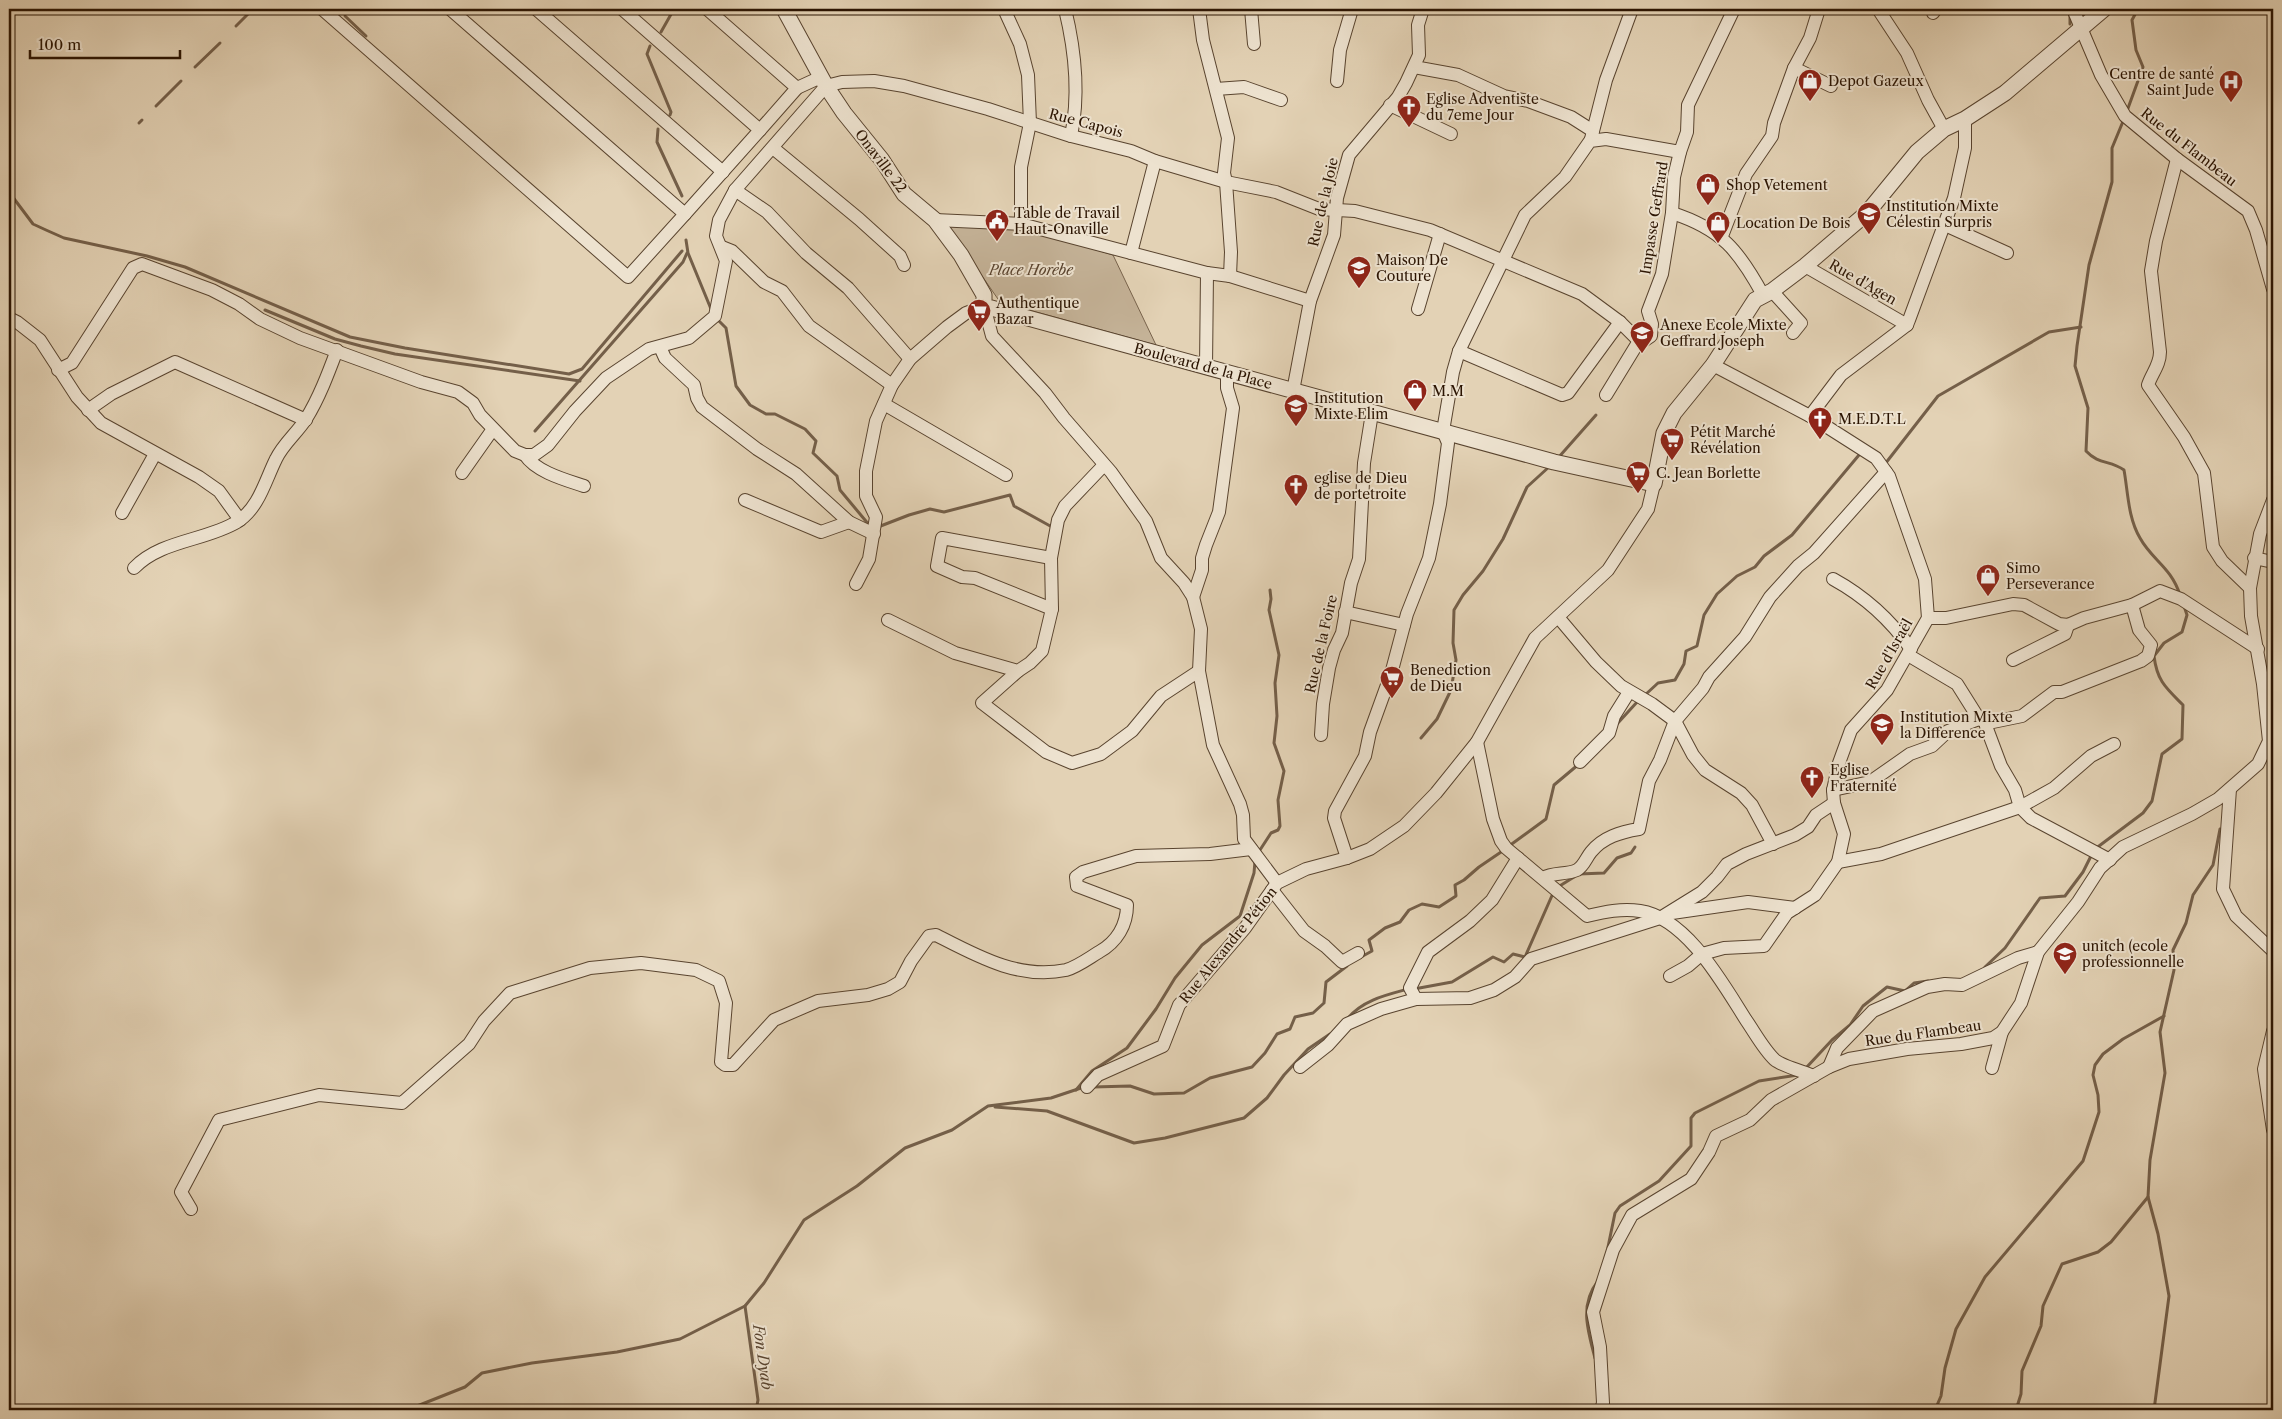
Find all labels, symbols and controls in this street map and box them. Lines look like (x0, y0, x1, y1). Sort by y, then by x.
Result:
scale bar (30, 28, 180, 60)
text: 100 m (38, 35, 81, 54)
place label: Centre de santé Saint Jude (2109, 65, 2214, 99)
shop icon: Depot Gazeux (1797, 68, 1823, 102)
hospital icon: Centre de santé Saint Jude (2218, 69, 2244, 103)
place label: Depot Gazeux (1828, 72, 1924, 90)
place label: Eglise Adventiste du 7eme Jour (1426, 90, 1539, 124)
church icon: Eglise Adventiste du 7eme Jour (1396, 94, 1422, 128)
street label: Rue Capois (1047, 104, 1125, 142)
street label: Rue du Flambeau (2137, 104, 2241, 190)
street label: Onaville 22 (851, 126, 911, 196)
street label: Rue de la Joie (1304, 155, 1342, 248)
street label: Impasse Geffrard (1636, 160, 1672, 276)
shop icon: Shop Vetement (1695, 172, 1721, 206)
place label: Shop Vetement (1726, 176, 1828, 194)
place label: Institution Mixte Célestin Surpris (1886, 197, 1999, 231)
school or university icon: Institution Mixte Célestin Surpris (1856, 201, 1882, 235)
place label: Table de Travail Haut-Onaville (1014, 204, 1120, 238)
public building icon: Table de Travail Haut-Onaville (984, 208, 1010, 242)
shop icon: Location De Bois (1705, 210, 1731, 244)
place label: Location De Bois (1736, 214, 1850, 232)
place label: Maison De Couture (1376, 251, 1448, 285)
school or university icon: Maison De Couture (1346, 255, 1372, 289)
street label: Rue d'Agen (1826, 255, 1900, 309)
park label: Place Horèbe (988, 261, 1074, 279)
place label: Authentique Bazar (995, 294, 1079, 328)
supermarket icon: Authentique Bazar (966, 298, 992, 332)
place label: Anexe Ecole Mixte Geffrard Joseph (1659, 316, 1787, 350)
school or university icon: Anexe Ecole Mixte Geffrard Joseph (1629, 320, 1655, 354)
street label: Boulevard de la Place (1132, 339, 1274, 393)
shop icon: M.M (1402, 378, 1428, 412)
place label: M.M (1432, 382, 1464, 400)
place label: Institution Mixte Elim (1314, 389, 1388, 423)
school or university icon: Institution Mixte Elim (1283, 393, 1309, 427)
church icon: M.E.D.T.L (1807, 406, 1833, 440)
place label: M.E.D.T.L (1838, 410, 1906, 428)
place label: Pétit Marché Révélation (1690, 423, 1776, 457)
supermarket icon: Pétit Marché Révélation (1659, 427, 1685, 461)
supermarket icon: C. Jean Borlette (1625, 460, 1651, 494)
place label: C. Jean Borlette (1656, 464, 1761, 482)
place label: eglise de Dieu de portetroite (1314, 469, 1408, 503)
church icon: eglise de Dieu de portetroite (1283, 473, 1309, 507)
place label: Simo Perseverance (2006, 559, 2095, 593)
shop icon: Simo Perseverance (1975, 563, 2001, 597)
street label: Rue de la Foire (1301, 593, 1341, 695)
street label: Rue d'Israël (1862, 616, 1916, 692)
place label: Benediction de Dieu (1410, 661, 1491, 695)
supermarket icon: Benediction de Dieu (1379, 665, 1405, 699)
place label: Institution Mixte la Difference (1900, 708, 2013, 742)
school or university icon: Institution Mixte la Difference (1869, 712, 1895, 746)
place label: Eglise Fraternité (1830, 761, 1897, 795)
church icon: Eglise Fraternité (1799, 765, 1825, 799)
street label: Rue Alexandre Pétion (1175, 883, 1281, 1007)
place label: unitch (ecole professionnelle (2082, 937, 2184, 971)
school or university icon: unitch (ecole professionnelle (2052, 941, 2078, 975)
street label: Rue du Flambeau (1864, 1016, 1983, 1050)
water label: Fon Dyab (749, 1322, 777, 1391)

